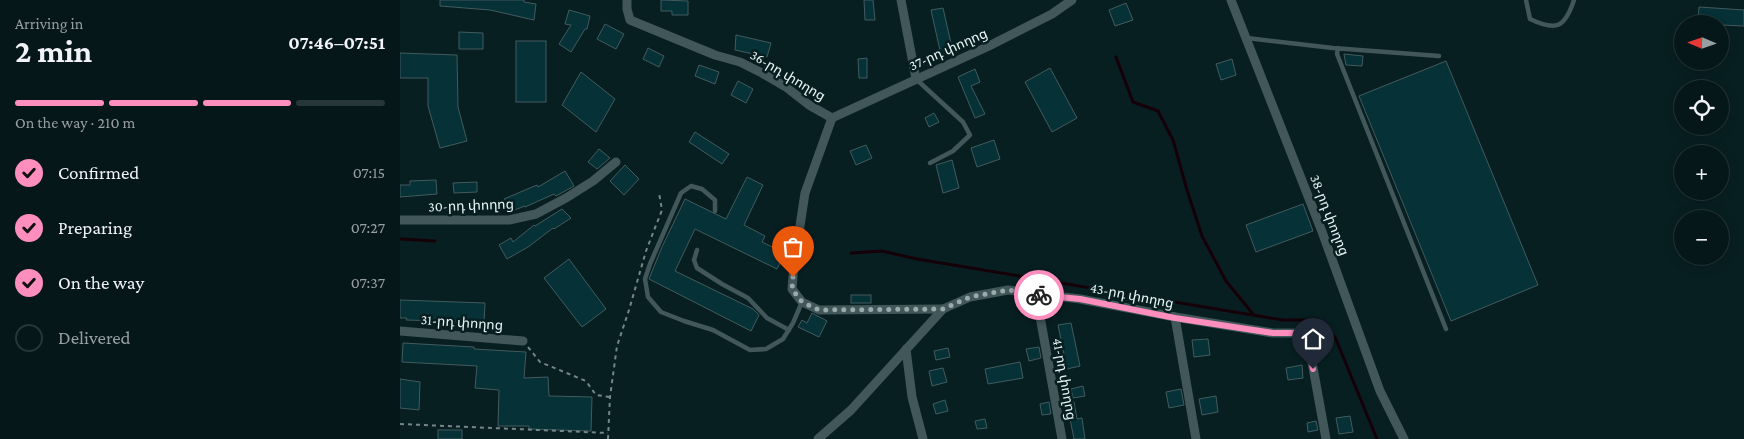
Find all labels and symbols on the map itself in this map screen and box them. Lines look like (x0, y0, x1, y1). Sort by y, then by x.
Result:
north arrow (1674, 15, 1729, 70)
street label: 37-րդ փողոց (906, 25, 990, 73)
street label: 36-րդ փողոց (747, 46, 829, 104)
street label: 38-րդ փողոց (1307, 172, 1353, 258)
street label: 30-րդ փողոց (428, 196, 514, 214)
pin (772, 226, 814, 277)
courier (1014, 270, 1064, 320)
street label: 43-րդ փողոց (1089, 279, 1175, 311)
street label: 31-րդ փողոց (420, 311, 504, 333)
pin (1292, 318, 1334, 369)
street label: 41-րդ փողոց (1050, 337, 1080, 421)

